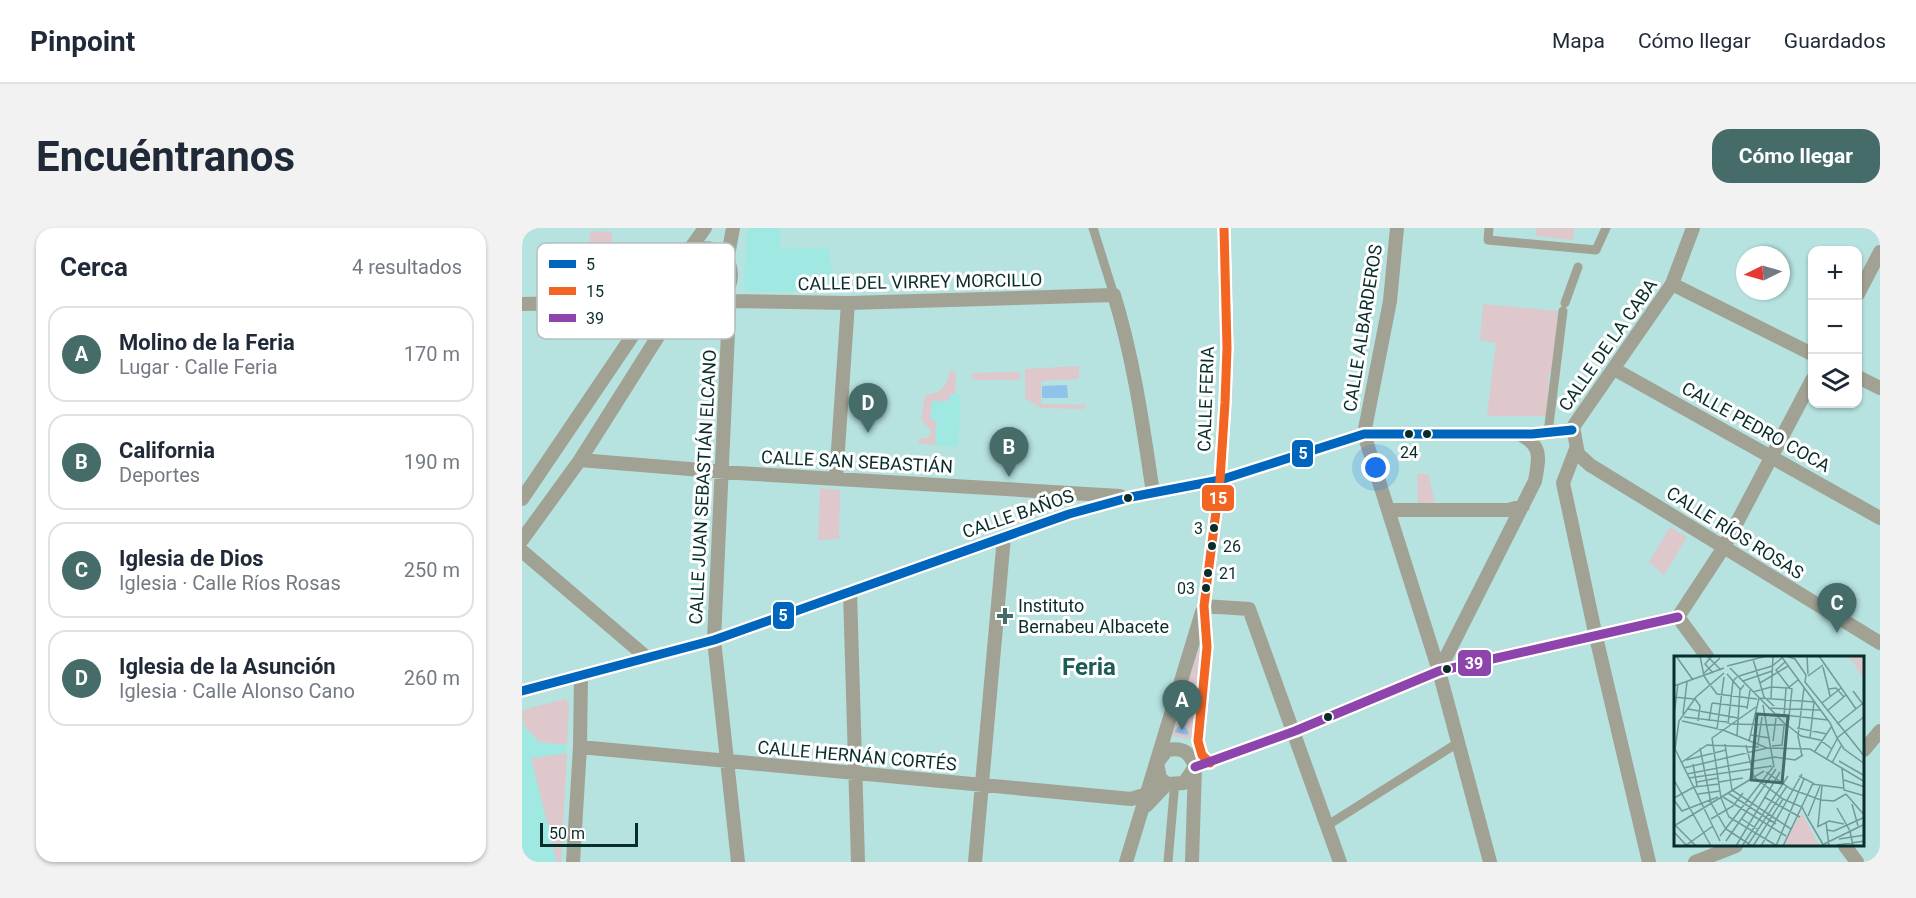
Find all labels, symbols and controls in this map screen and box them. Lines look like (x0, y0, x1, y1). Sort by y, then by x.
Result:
text: Pinpoint (30, 25, 135, 58)
text: Mapa (1552, 29, 1605, 53)
text: Cómo llegar (1638, 29, 1751, 53)
text: Guardados (1784, 29, 1886, 53)
button: Cómo llegar (1712, 129, 1880, 183)
text: Encuéntranos (36, 132, 295, 181)
street label: CALLE ALBARDEROS (1339, 242, 1386, 413)
legend (537, 243, 735, 339)
north arrow (1736, 246, 1790, 300)
map controls (1808, 246, 1862, 408)
button: + (1808, 246, 1862, 300)
text: Cerca (60, 252, 128, 282)
text: 4 resultados (352, 255, 462, 279)
text: 5 (586, 255, 595, 274)
street label: CALLE DEL VIRREY MORCILLO (797, 269, 1043, 294)
street label: CALLE DE LA CABA (1554, 274, 1661, 415)
text: 15 (586, 282, 604, 301)
button: − (1808, 300, 1862, 354)
text: 39 (586, 309, 604, 328)
text: Molino de la Feria (119, 330, 295, 355)
text: A (75, 342, 88, 366)
text: 170 m (404, 342, 460, 366)
street label: CALLE FERIA (1193, 346, 1218, 452)
street label: CALLE JUAN SEBASTIÁN ELCANO (685, 349, 720, 625)
button: layers (1808, 354, 1862, 408)
text: Lugar · Calle Feria (119, 355, 278, 379)
street label: CALLE PEDRO COCA (1678, 377, 1834, 476)
pin: D (848, 384, 888, 433)
pin: B (990, 428, 1028, 477)
marker: 24 (1403, 428, 1415, 440)
unlabelled marker (1421, 428, 1433, 440)
text: California (119, 438, 215, 463)
line badge: 5 (1291, 439, 1314, 468)
place label: 24 (1400, 443, 1418, 462)
text: 5 (1298, 444, 1308, 463)
street label: CALLE SAN SEBASTIÁN (760, 446, 954, 477)
text: B (75, 450, 88, 474)
text: 190 m (404, 450, 460, 474)
your location (1361, 453, 1390, 482)
text: Deportes (119, 463, 200, 487)
street label: CALLE RÍOS ROSAS (1663, 482, 1808, 583)
line badge: 15 (1201, 484, 1235, 512)
street label: CALLE BAÑOS (959, 485, 1077, 542)
text: 15 (1209, 489, 1227, 508)
unlabelled marker (1122, 492, 1134, 504)
place label: 3 (1194, 519, 1203, 538)
marker: 3 (1208, 522, 1220, 534)
place label: 26 (1223, 537, 1241, 556)
marker: 26 (1206, 540, 1218, 552)
text: Iglesia de Dios (119, 546, 264, 571)
text: C (75, 558, 88, 582)
text: 250 m (404, 558, 460, 582)
place label: 21 (1219, 564, 1237, 583)
marker: 21 (1202, 567, 1214, 579)
text: Iglesia · Calle Ríos Rosas (119, 571, 341, 595)
place label: 03 (1177, 579, 1195, 598)
marker: 03 (1200, 582, 1212, 594)
pin: C (1818, 584, 1856, 633)
place label: Instituto Bernabeu Albacete (1018, 595, 1169, 637)
line badge: 5 (772, 601, 795, 630)
text: 5 (778, 606, 788, 625)
marker: Instituto Bernabeu Albacete (996, 607, 1014, 625)
line badge: 39 (1457, 649, 1492, 677)
district label: Feria (1062, 653, 1116, 681)
text: Iglesia de la Asunción (119, 654, 336, 679)
text: 39 (1465, 654, 1483, 673)
inset map (1674, 656, 1865, 847)
unlabelled marker (1441, 663, 1453, 675)
text: D (75, 666, 88, 690)
text: 260 m (404, 666, 460, 690)
text: Iglesia · Calle Alonso Cano (119, 679, 355, 703)
pin: A (1162, 680, 1202, 730)
unlabelled marker (1322, 711, 1334, 723)
street label: CALLE HERNÁN CORTÉS (757, 736, 958, 775)
scale bar (540, 820, 638, 848)
text: 50 m (549, 824, 585, 843)

